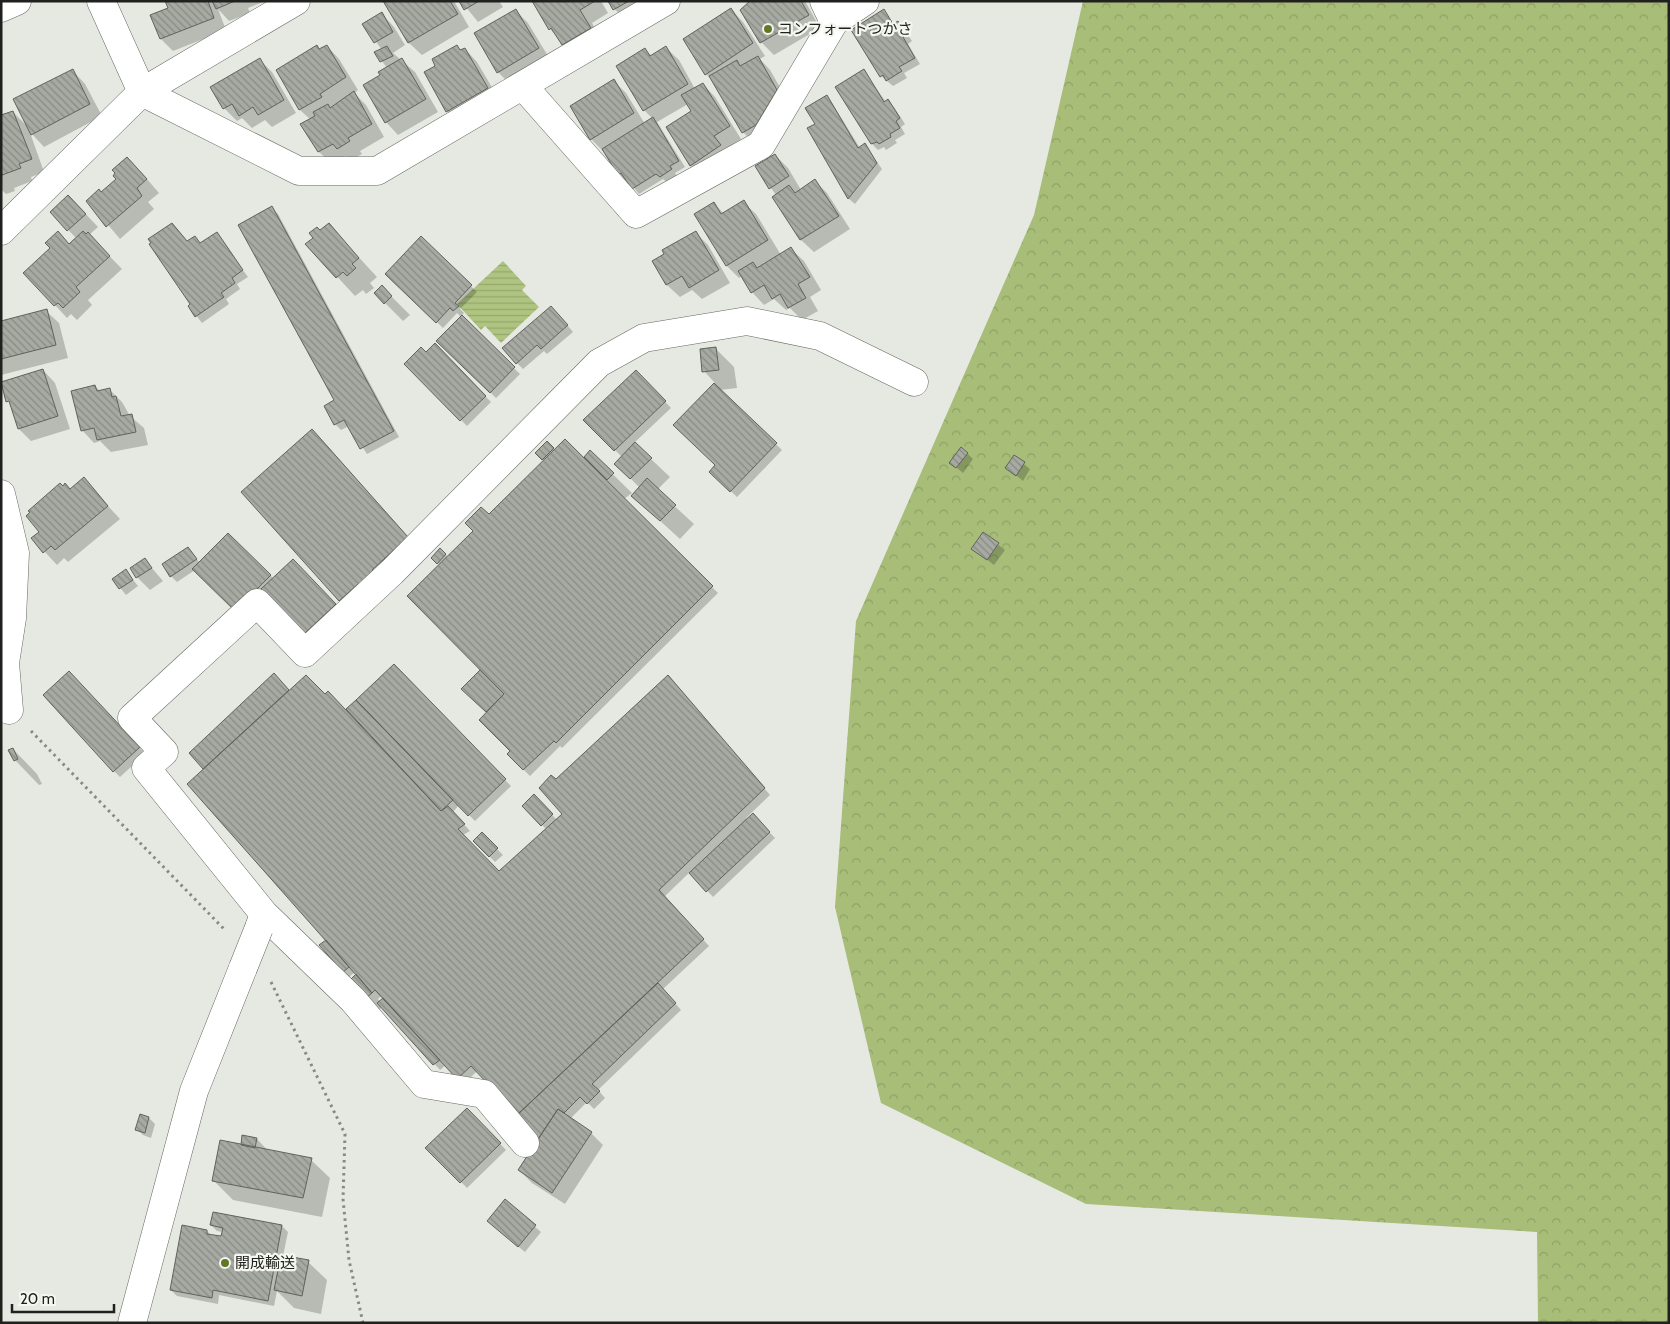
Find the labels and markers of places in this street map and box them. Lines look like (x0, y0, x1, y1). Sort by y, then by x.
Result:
place label: コンフォートつかさ (778, 20, 913, 38)
marker: コンフォートつかさ (762, 23, 774, 35)
place label: 開成輸送 (235, 1254, 295, 1272)
marker: 開成輸送 (219, 1257, 231, 1269)

